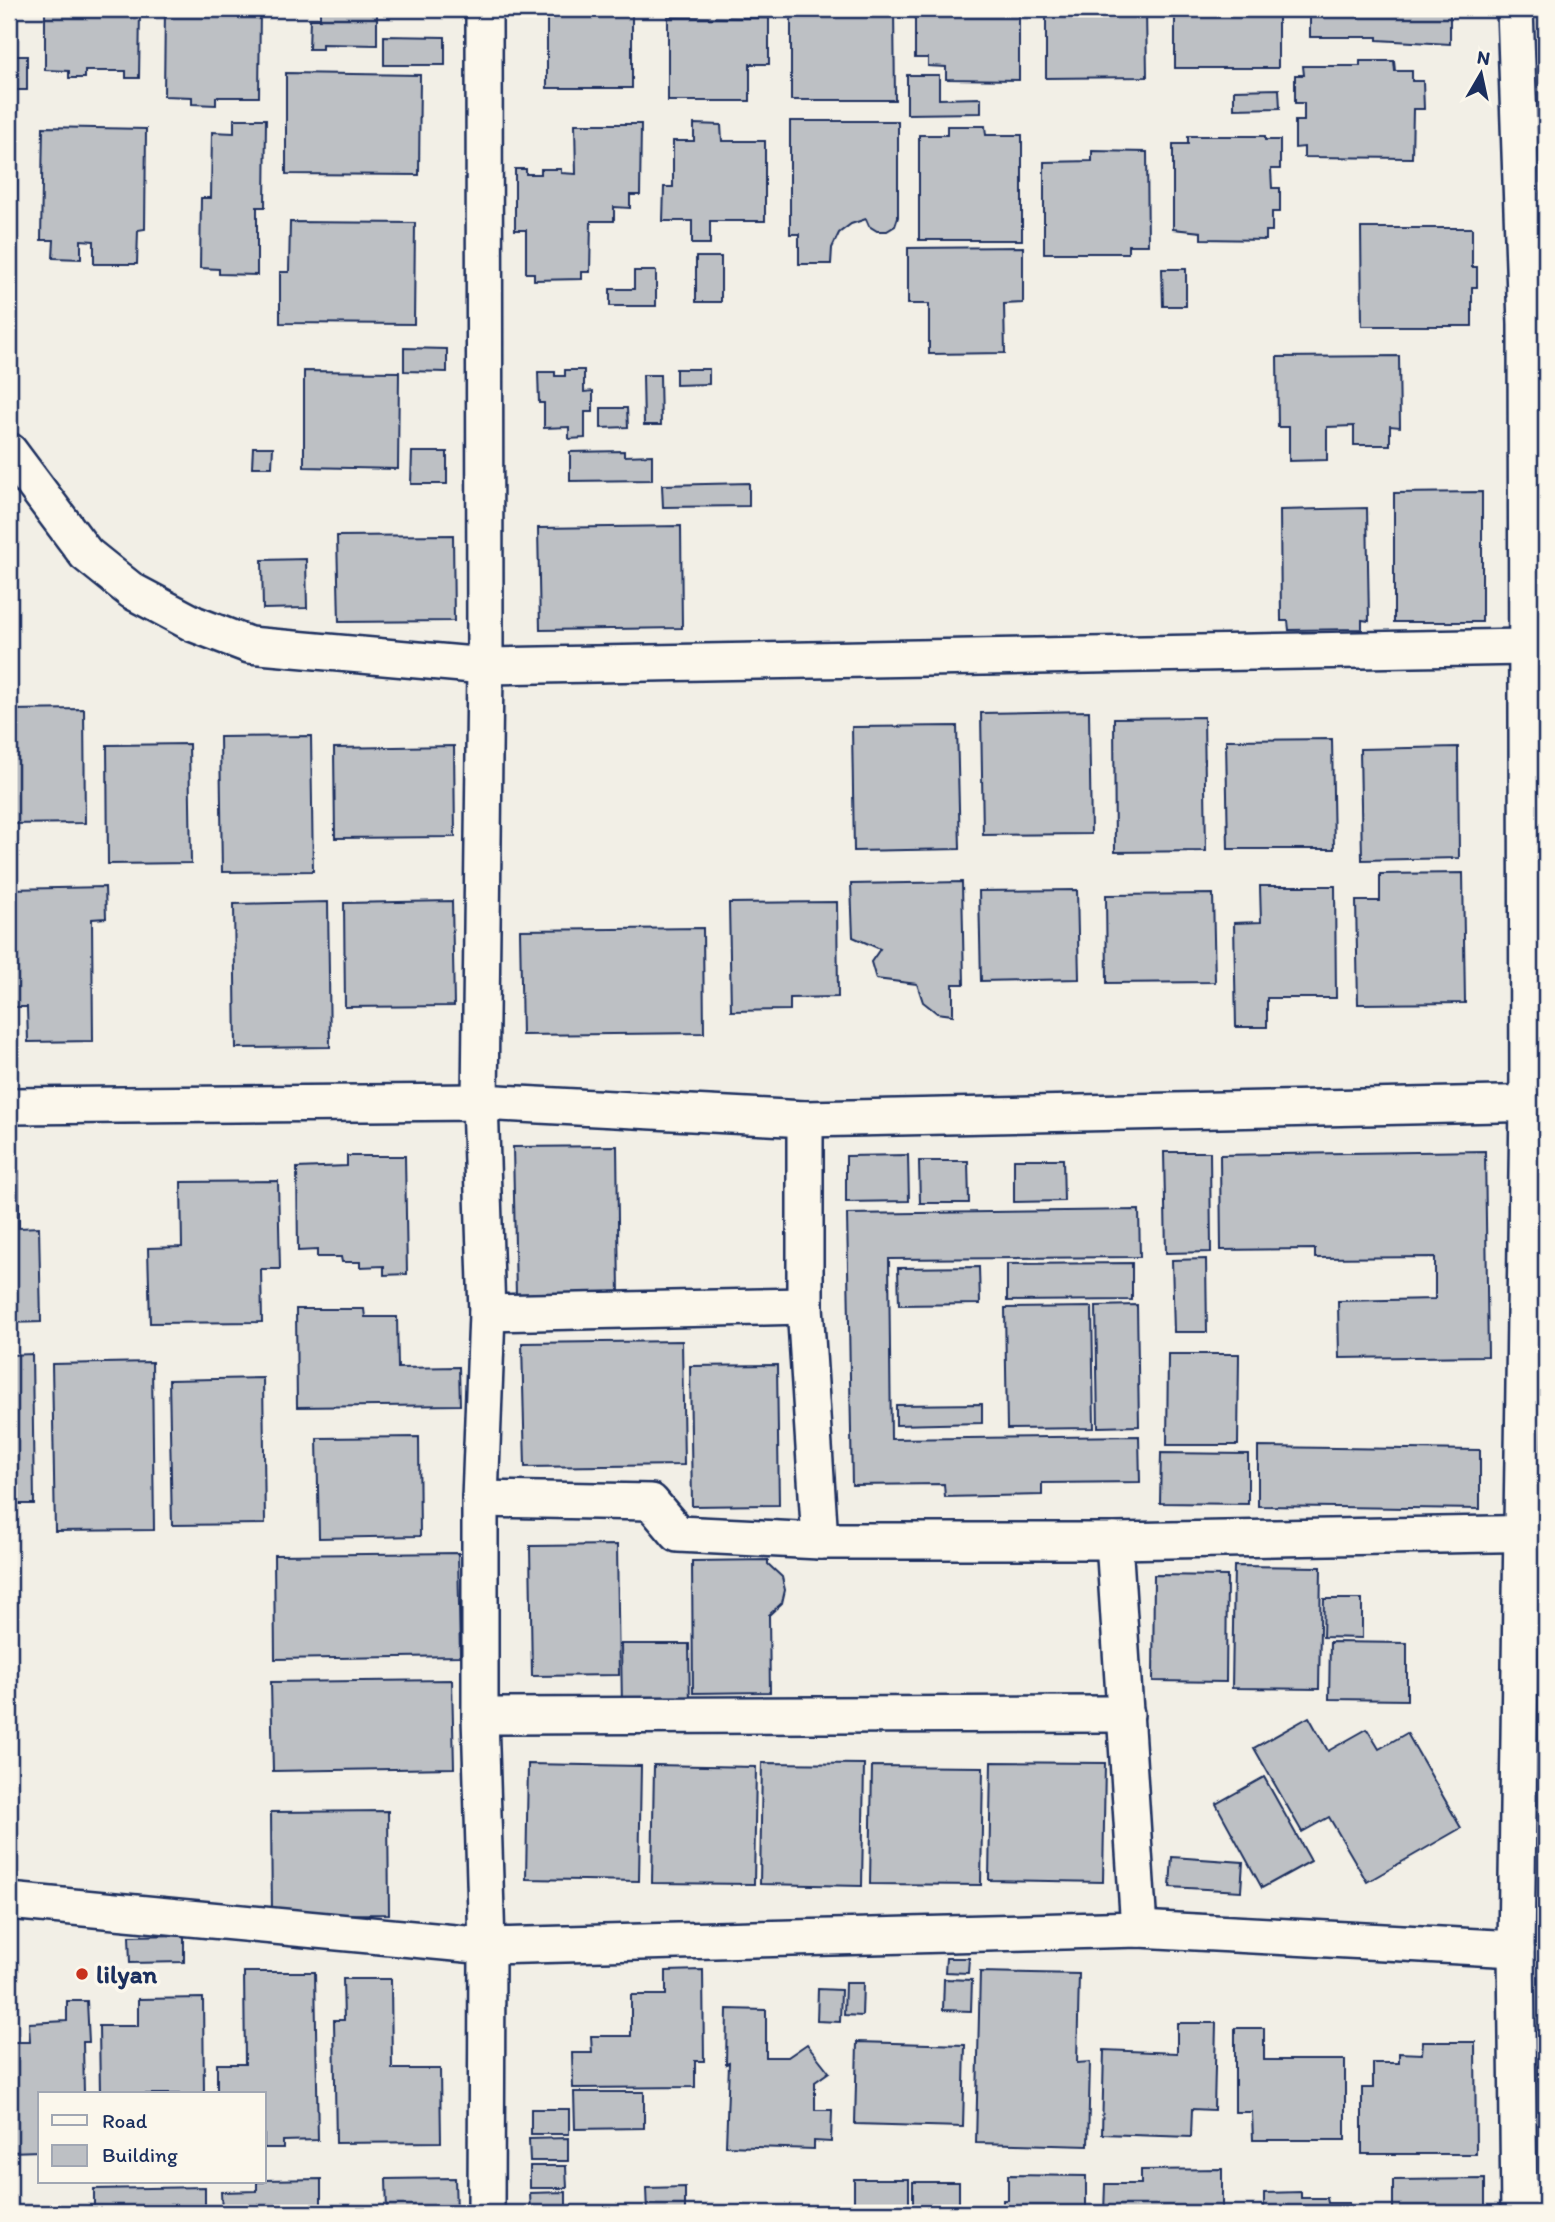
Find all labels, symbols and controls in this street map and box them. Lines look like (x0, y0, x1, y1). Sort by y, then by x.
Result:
north arrow (1446, 38, 1516, 108)
text: N (1475, 45, 1492, 70)
place label: lilyan (96, 1958, 157, 1990)
marker: lilyan (74, 1966, 90, 1982)
legend (38, 2092, 266, 2184)
text: Road (102, 2108, 148, 2133)
text: Building (102, 2142, 178, 2167)

